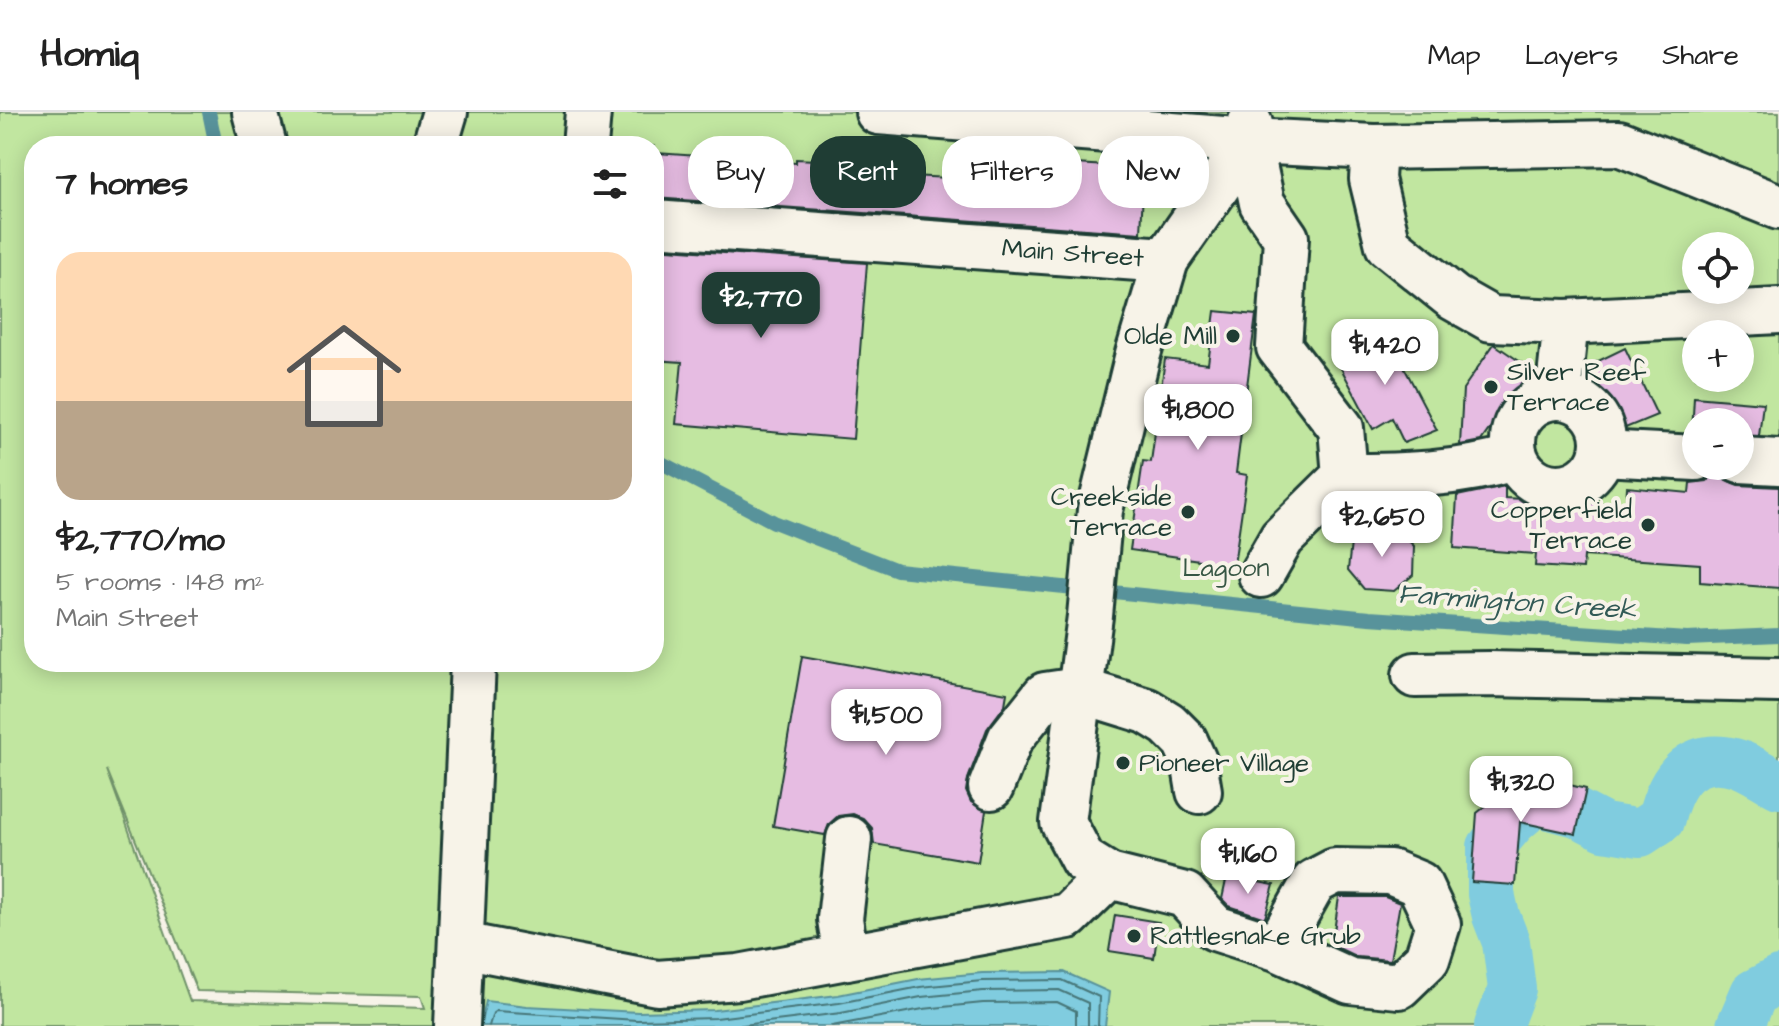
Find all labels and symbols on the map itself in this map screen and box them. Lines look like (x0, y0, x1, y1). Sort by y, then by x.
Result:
street label: Main Street (1001, 230, 1146, 276)
pin: $2,770 (696, 272, 826, 340)
place label: Olde Mill (1124, 318, 1217, 354)
pin: $1,420 (1320, 319, 1450, 387)
marker: Olde Mill (1224, 327, 1242, 345)
place label: Silver Reef Terrace (1507, 354, 1647, 420)
marker: Silver Reef Terrace (1482, 378, 1500, 396)
pin: $1,800 (1133, 384, 1263, 452)
place label: Creekside Terrace (1051, 479, 1172, 545)
pin: $2,650 (1317, 491, 1447, 559)
place label: Copperfield Terrace (1491, 492, 1632, 558)
marker: Creekside Terrace (1179, 503, 1197, 521)
marker: Copperfield Terrace (1639, 516, 1657, 534)
park label: Lagoon (1183, 550, 1269, 588)
water label: Farmington Creek (1397, 574, 1638, 631)
pin: $1,500 (821, 689, 951, 757)
place label: Pioneer Village (1139, 745, 1309, 783)
marker: Pioneer Village (1114, 754, 1132, 772)
pin: $1,320 (1456, 756, 1586, 824)
pin: $1,160 (1183, 828, 1313, 896)
place label: Rattlesnake Grub (1150, 918, 1361, 954)
marker: Rattlesnake Grub (1125, 927, 1143, 945)

